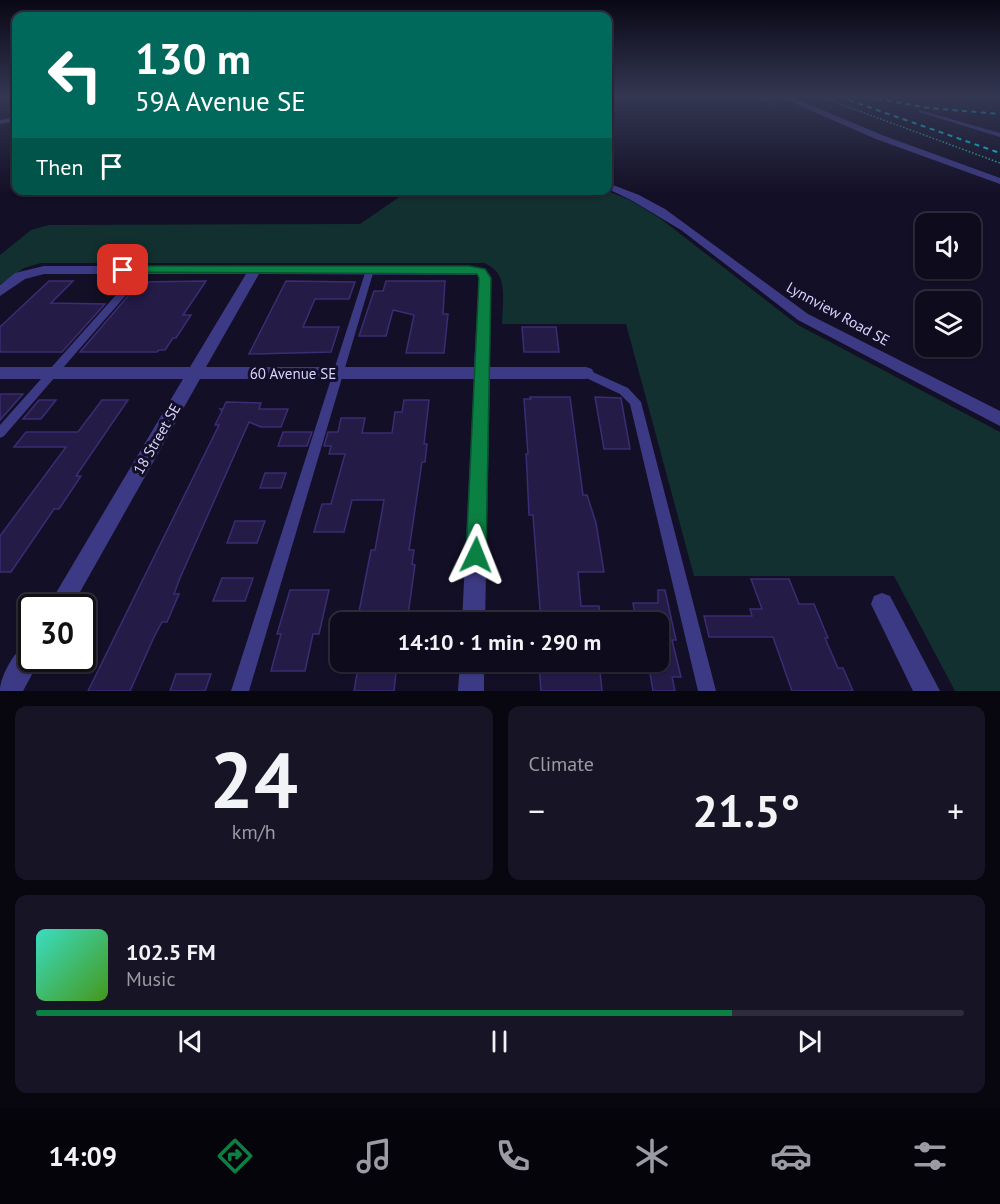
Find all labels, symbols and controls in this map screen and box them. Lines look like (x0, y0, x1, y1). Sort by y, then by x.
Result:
text: 130 m (135, 31, 251, 86)
icon: left (36, 36, 114, 114)
text: 59A Avenue SE (135, 84, 306, 118)
icon: arrive (95, 150, 128, 183)
text: Then (36, 153, 83, 181)
map controls (915, 213, 981, 357)
button: sound (915, 213, 981, 279)
pin (97, 244, 148, 295)
icon: arrive (106, 253, 139, 286)
street label: Lynnview Road SE (783, 277, 893, 350)
button: layers (915, 291, 981, 357)
street label: 60 Avenue SE (250, 364, 336, 383)
street label: 18 Street SE (129, 400, 184, 478)
position arrow (444, 523, 508, 587)
speed limit sign: 30 (18, 594, 96, 672)
text: 14:10 · 1 min · 290 m (398, 628, 601, 656)
text: 24 (210, 729, 298, 830)
text: Climate (529, 751, 594, 777)
text: 21.5° (693, 781, 800, 839)
text: − (529, 789, 545, 832)
text: + (947, 789, 964, 832)
text: km/h (232, 819, 276, 845)
text: 102.5 FM (126, 938, 216, 966)
text: Music (126, 966, 175, 992)
icon: previous (174, 1025, 207, 1058)
icon: pause (483, 1025, 516, 1058)
icon: next (793, 1025, 826, 1058)
icon: directions (214, 1135, 256, 1177)
icon: music (353, 1135, 395, 1177)
icon: phone (492, 1135, 534, 1177)
icon: climate (631, 1135, 673, 1177)
icon: car (770, 1135, 812, 1177)
icon: filters (909, 1135, 951, 1177)
text: 14:09 (49, 1139, 117, 1173)

